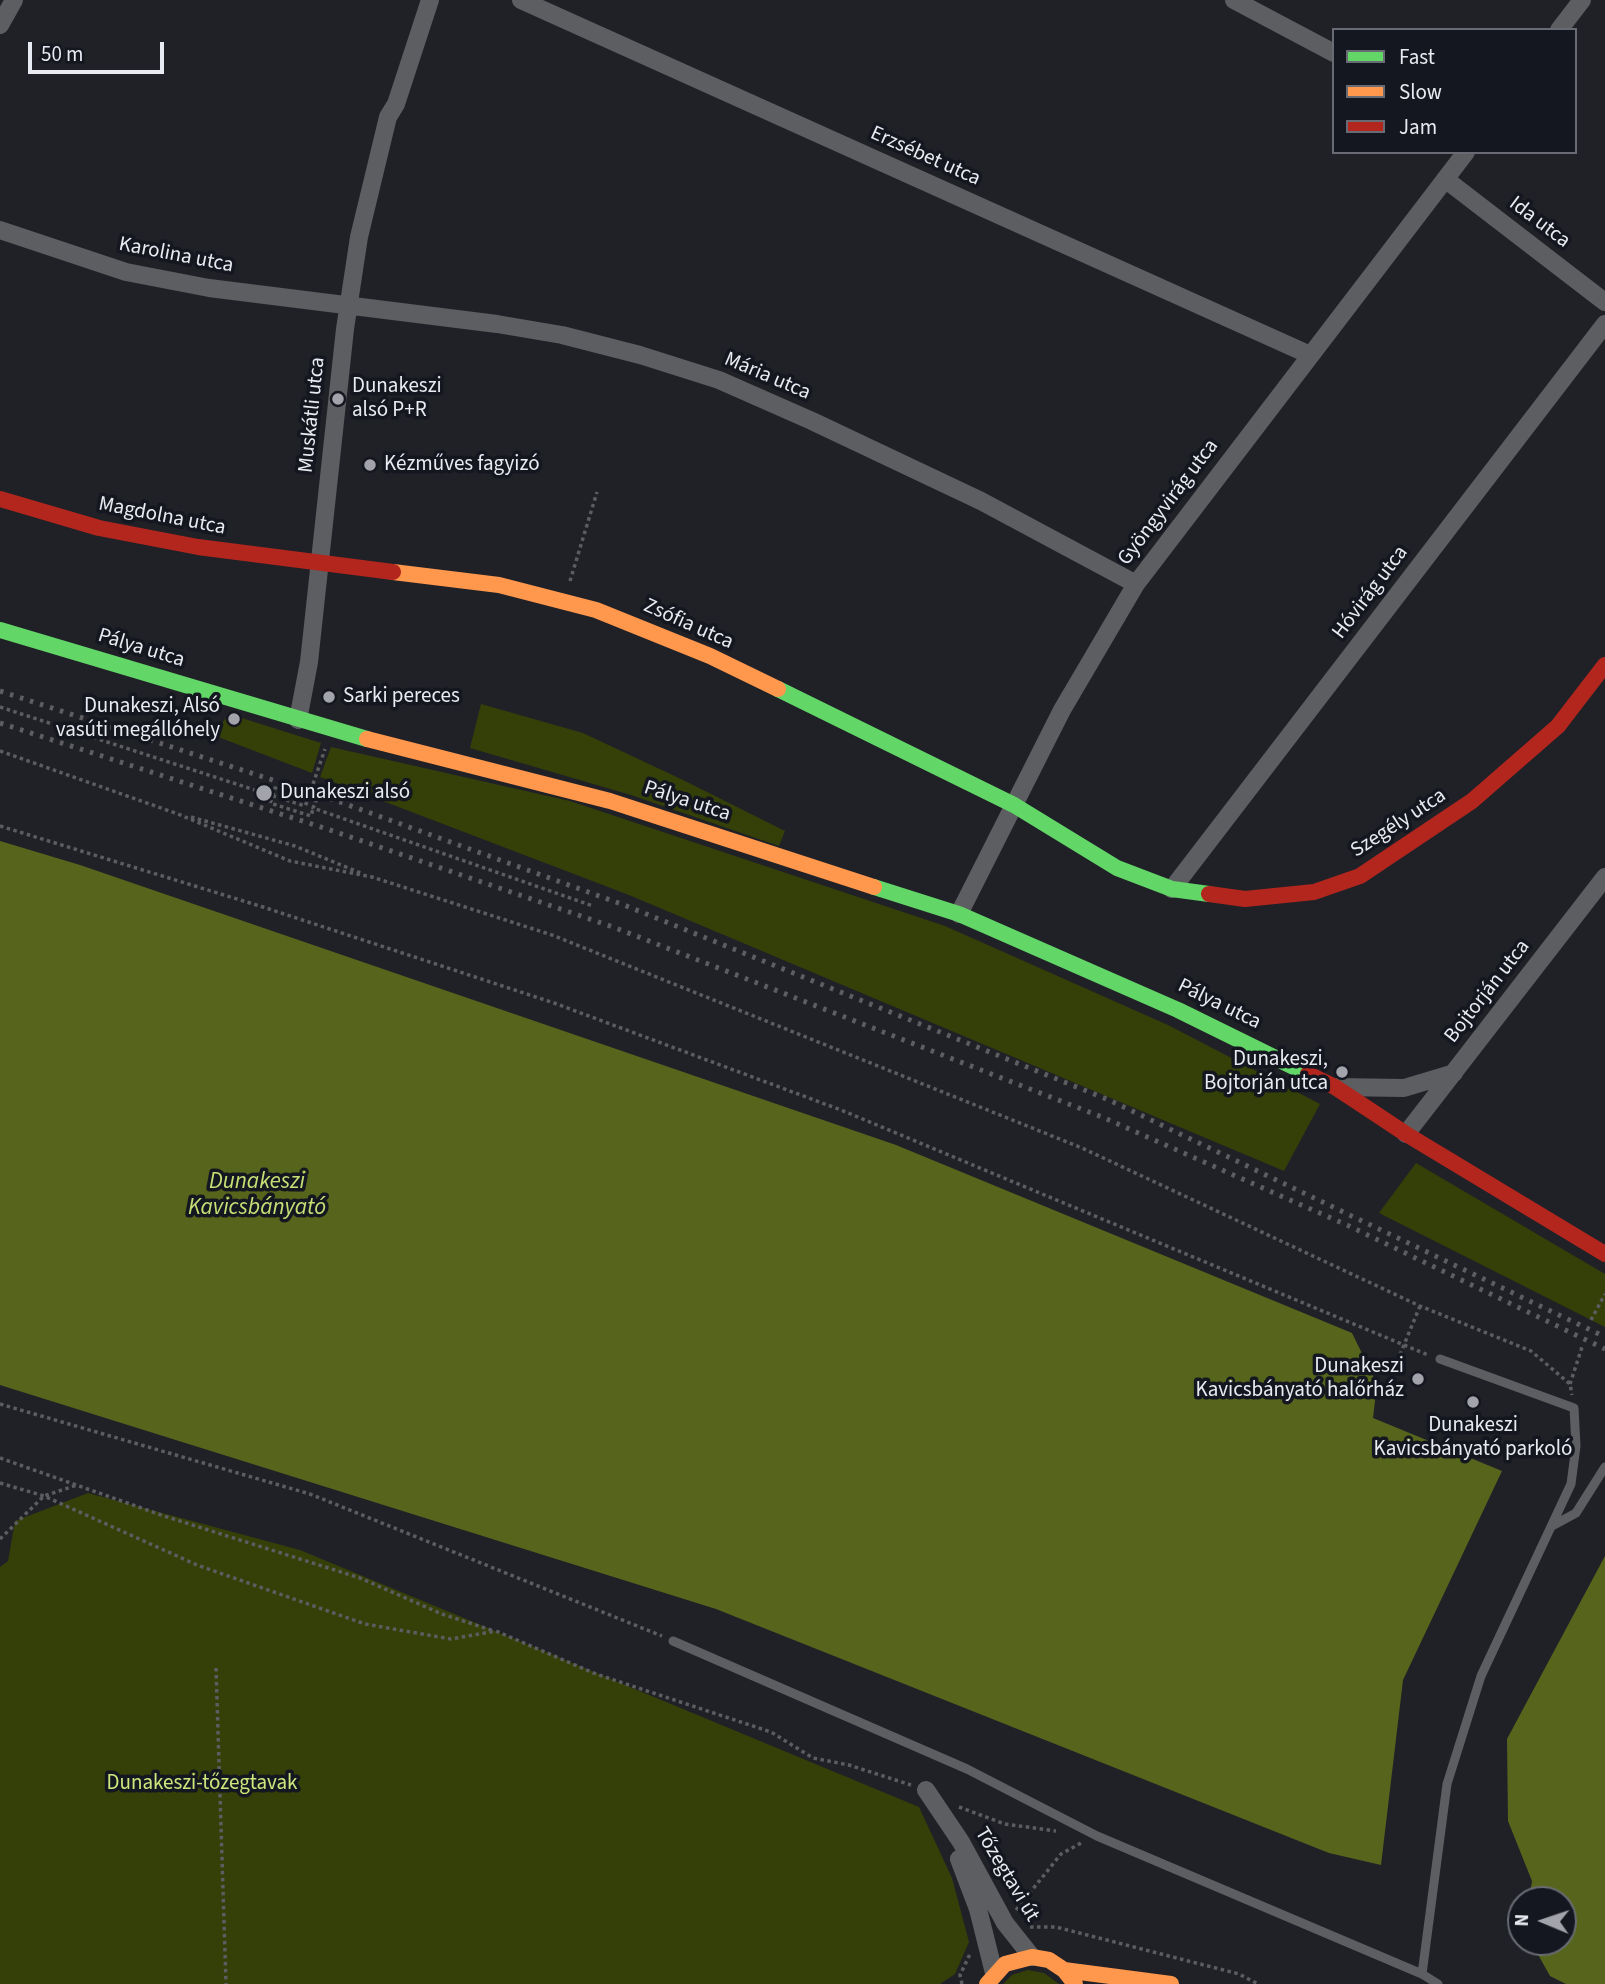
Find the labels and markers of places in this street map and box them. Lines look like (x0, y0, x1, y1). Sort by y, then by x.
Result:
place label: Dunakeszi alsó P+R (352, 374, 442, 424)
marker: Dunakeszi alsó P+R (330, 391, 346, 407)
place label: Kézműves fagyizó (384, 452, 540, 478)
marker: Kézműves fagyizó (362, 457, 378, 473)
place label: Sarki pereces (343, 684, 460, 710)
marker: Sarki pereces (321, 689, 337, 705)
place label: Dunakeszi, Alsó vasúti megállóhely (56, 694, 220, 744)
marker: Dunakeszi, Alsó vasúti megállóhely (226, 711, 242, 727)
place label: Dunakeszi alsó (280, 780, 410, 806)
marker: Dunakeszi alsó (254, 783, 274, 803)
place label: Dunakeszi, Bojtorján utca (1204, 1047, 1328, 1097)
marker: Dunakeszi, Bojtorján utca (1334, 1064, 1350, 1080)
place label: Dunakeszi Kavicsbányató halőrház (1195, 1354, 1404, 1404)
marker: Dunakeszi Kavicsbányató halőrház (1410, 1371, 1426, 1387)
marker: Dunakeszi Kavicsbányató parkoló (1465, 1394, 1481, 1410)
place label: Dunakeszi Kavicsbányató parkoló (1374, 1413, 1572, 1463)

